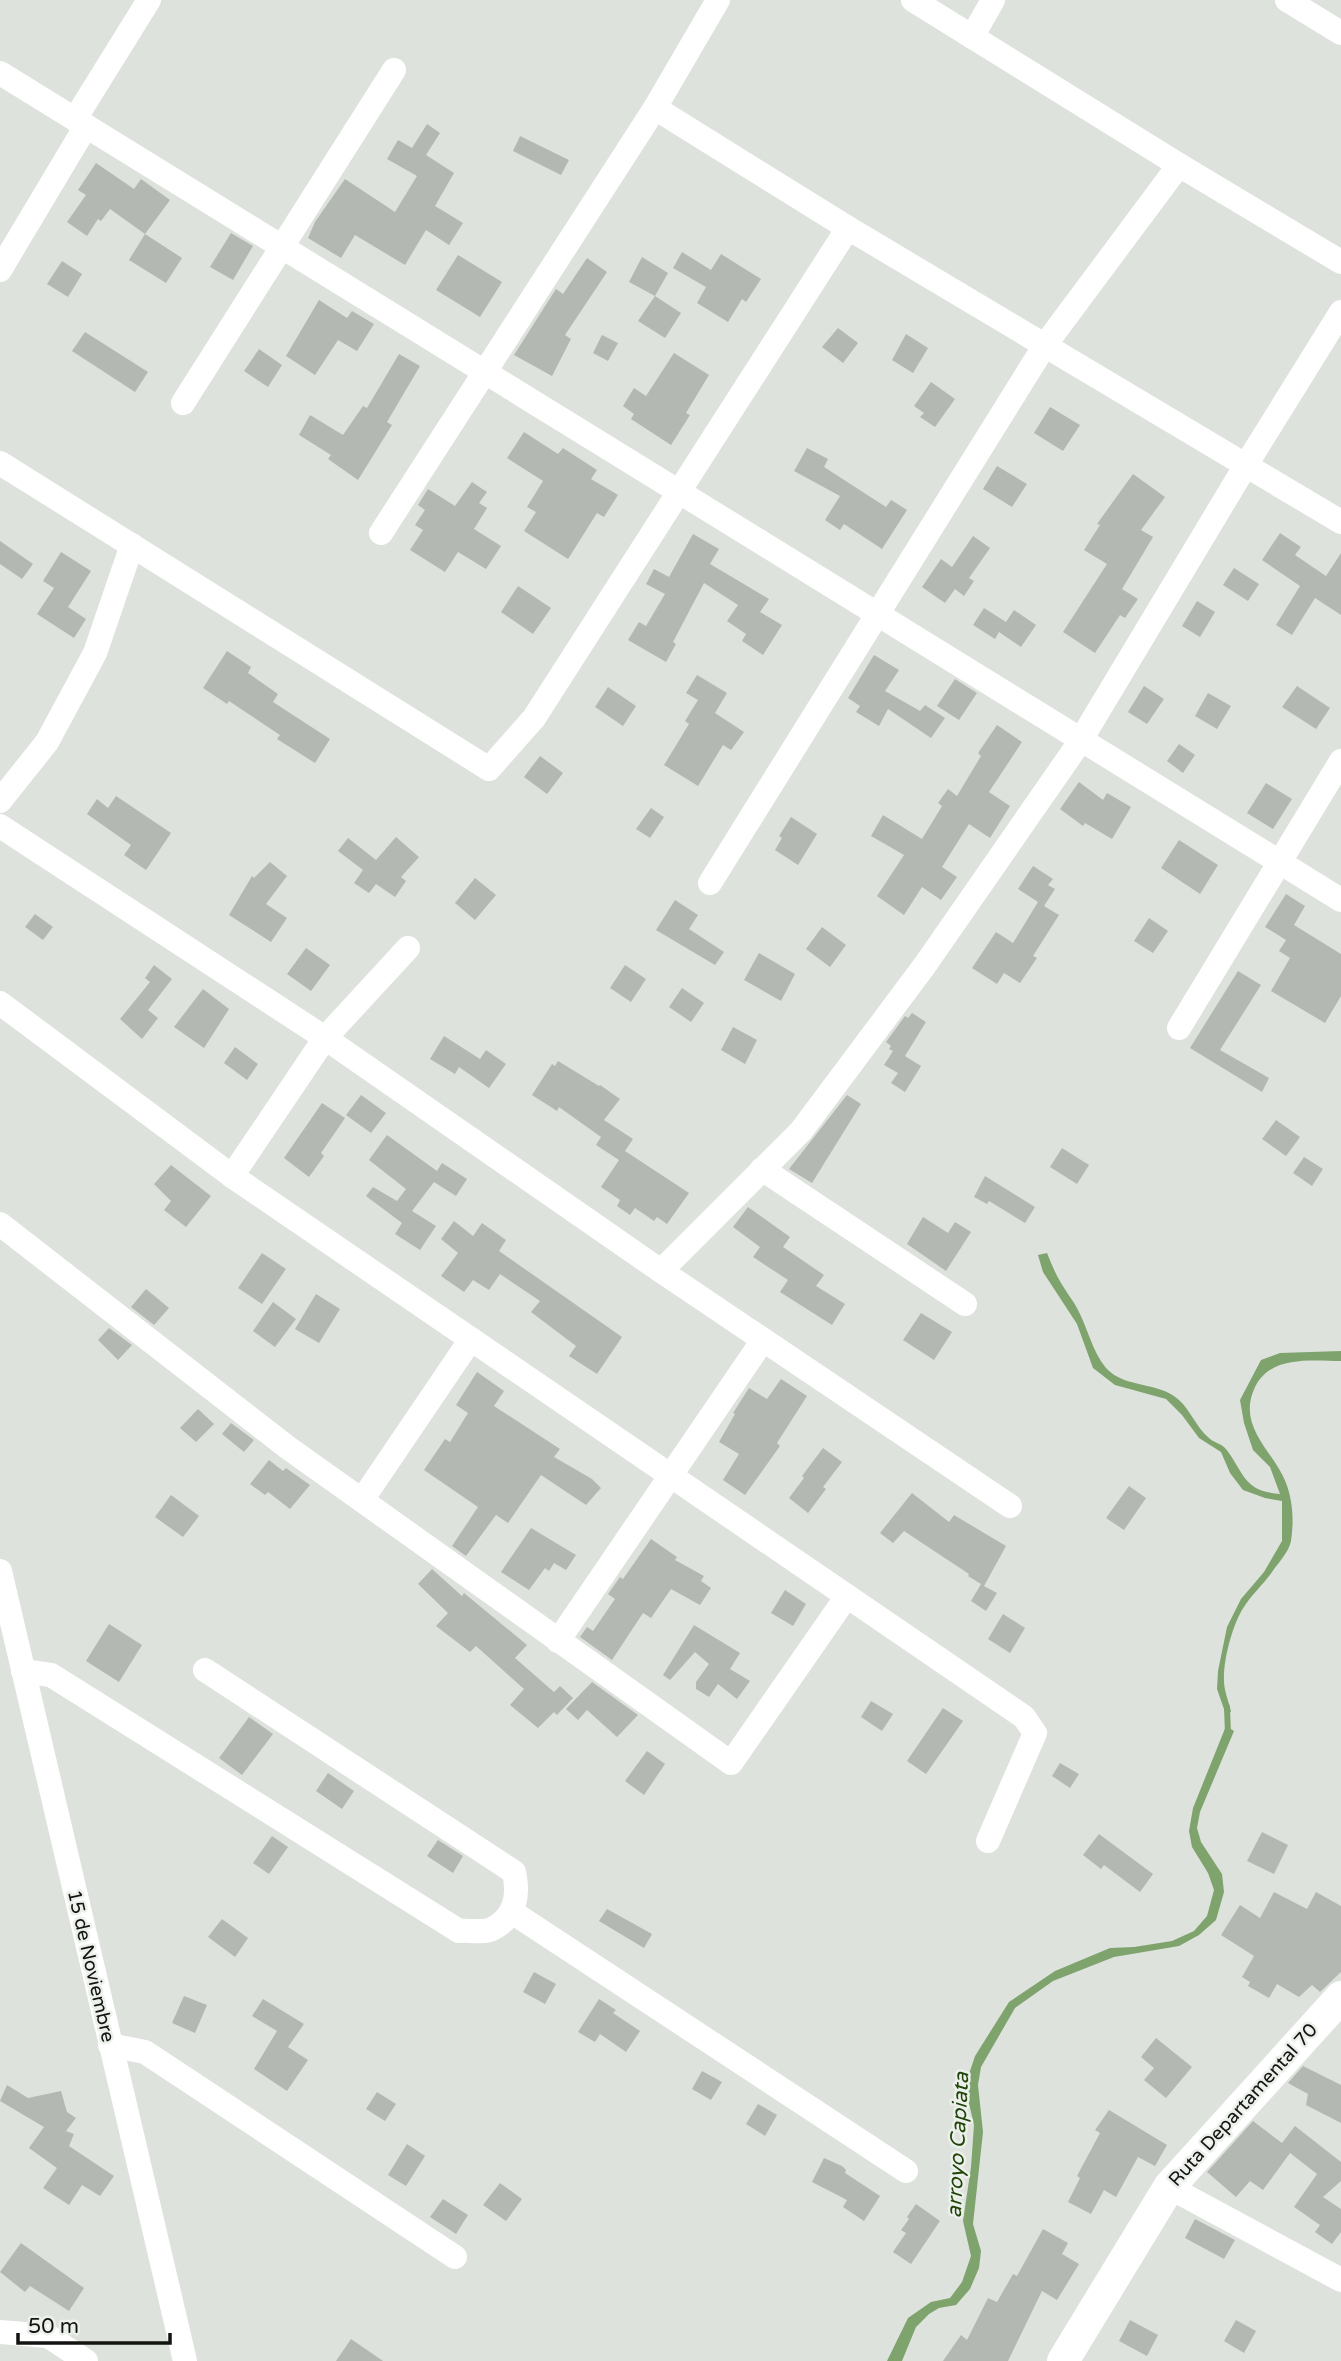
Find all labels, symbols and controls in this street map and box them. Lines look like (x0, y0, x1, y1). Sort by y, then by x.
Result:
street label: 15 de Noviembre (63, 1888, 119, 2044)
street label: Ruta Departamental 70 (1164, 2019, 1322, 2191)
water label: arroyo Capiata (942, 2070, 974, 2218)
scale bar (18, 2302, 170, 2346)
text: 50 m (28, 2314, 79, 2339)

